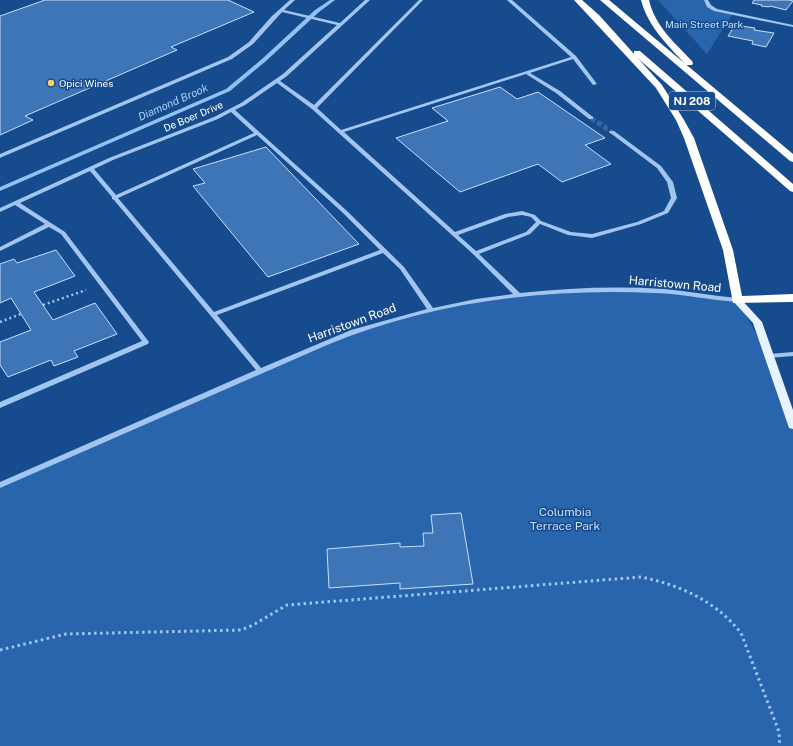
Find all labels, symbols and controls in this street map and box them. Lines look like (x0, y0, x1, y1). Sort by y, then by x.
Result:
park label: Main Street Park (665, 18, 743, 30)
place label: Opici Wines (59, 77, 113, 89)
marker: Opici Wines (46, 78, 56, 88)
water label: Diamond Brook (136, 81, 210, 123)
road number: NJ 208 (669, 92, 715, 110)
street label: De Boer Drive (162, 98, 225, 134)
street label: Harristown Road (628, 273, 722, 295)
street label: Harristown Road (306, 301, 398, 345)
park label: Columbia Terrace Park (530, 505, 601, 533)

